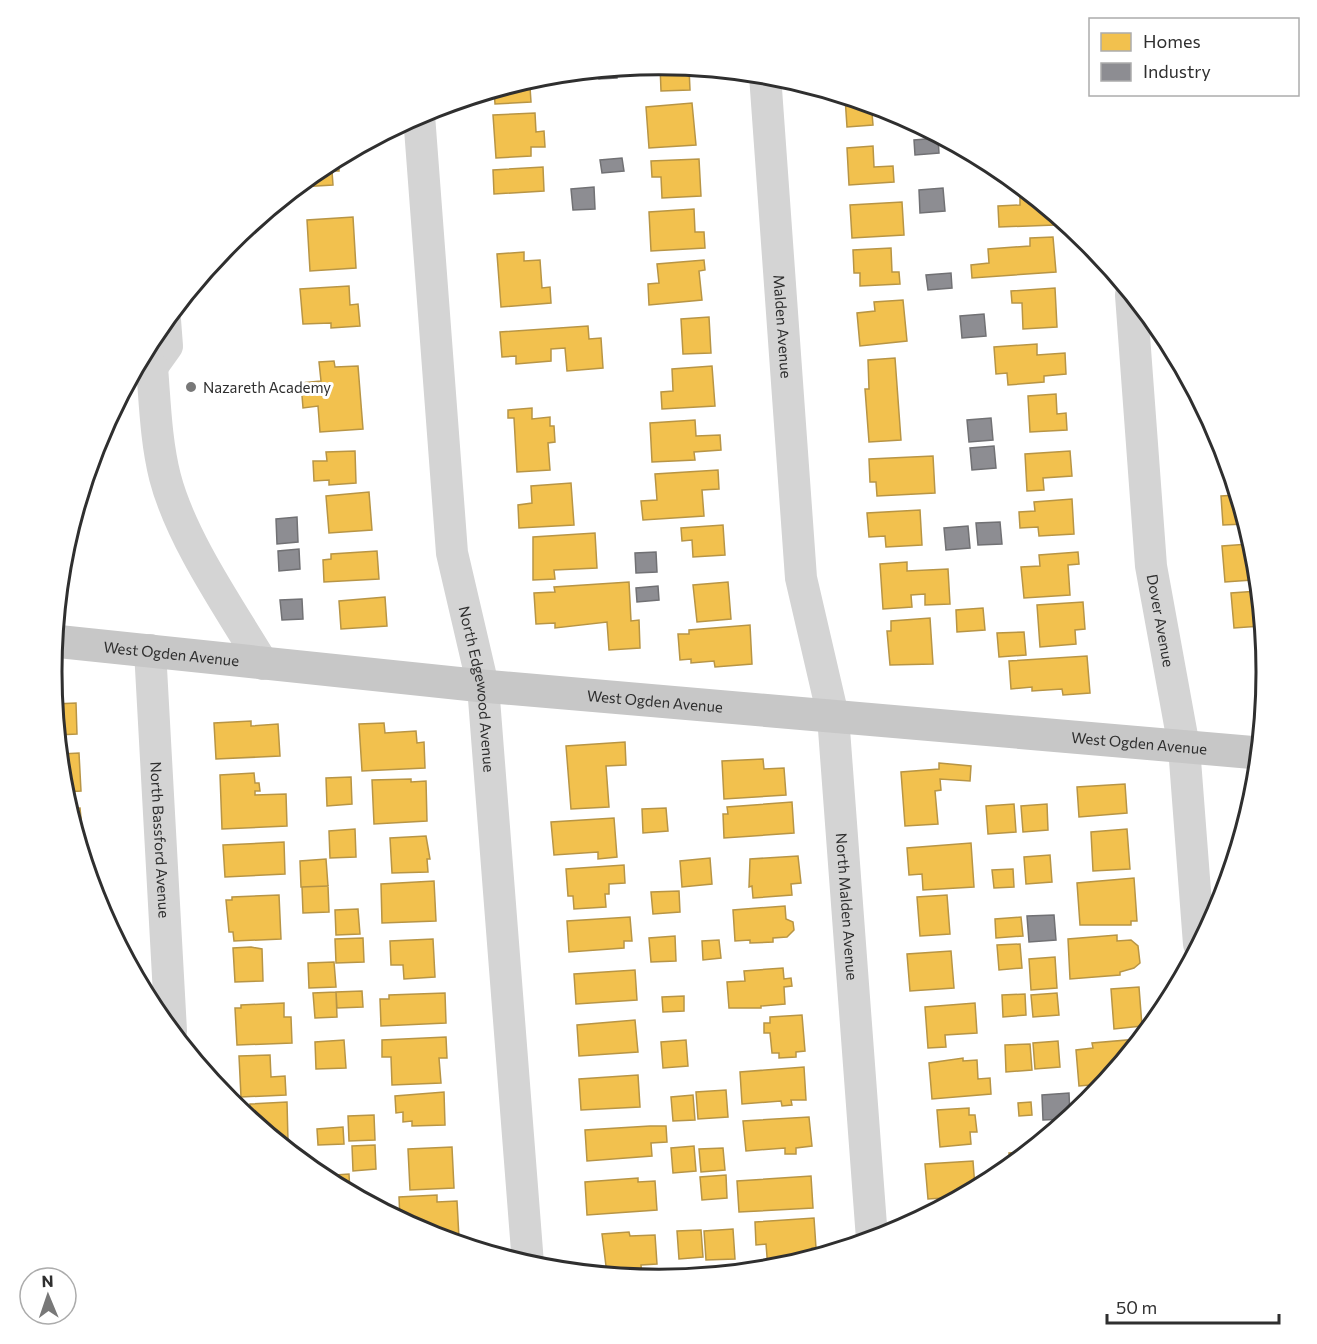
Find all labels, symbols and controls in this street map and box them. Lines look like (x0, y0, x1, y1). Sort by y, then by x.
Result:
legend (1089, 18, 1299, 96)
text: Homes (1143, 30, 1201, 52)
text: Industry (1143, 60, 1211, 82)
street label: Malden Avenue (770, 274, 796, 379)
place label: Nazareth Academy (203, 378, 331, 396)
marker: Nazareth Academy (184, 380, 198, 394)
street label: Dover Avenue (1144, 572, 1178, 668)
street label: North Edgewood Avenue (456, 604, 499, 773)
street label: West Ogden Avenue (103, 637, 240, 669)
street label: West Ogden Avenue (586, 686, 724, 716)
street label: West Ogden Avenue (1070, 728, 1208, 758)
street label: North Bassford Avenue (147, 761, 174, 919)
street label: North Malden Avenue (833, 832, 862, 981)
north arrow (18, 1266, 78, 1326)
text: N (41, 1271, 54, 1290)
scale bar (1107, 1287, 1280, 1325)
text: 50 m (1116, 1296, 1157, 1318)

